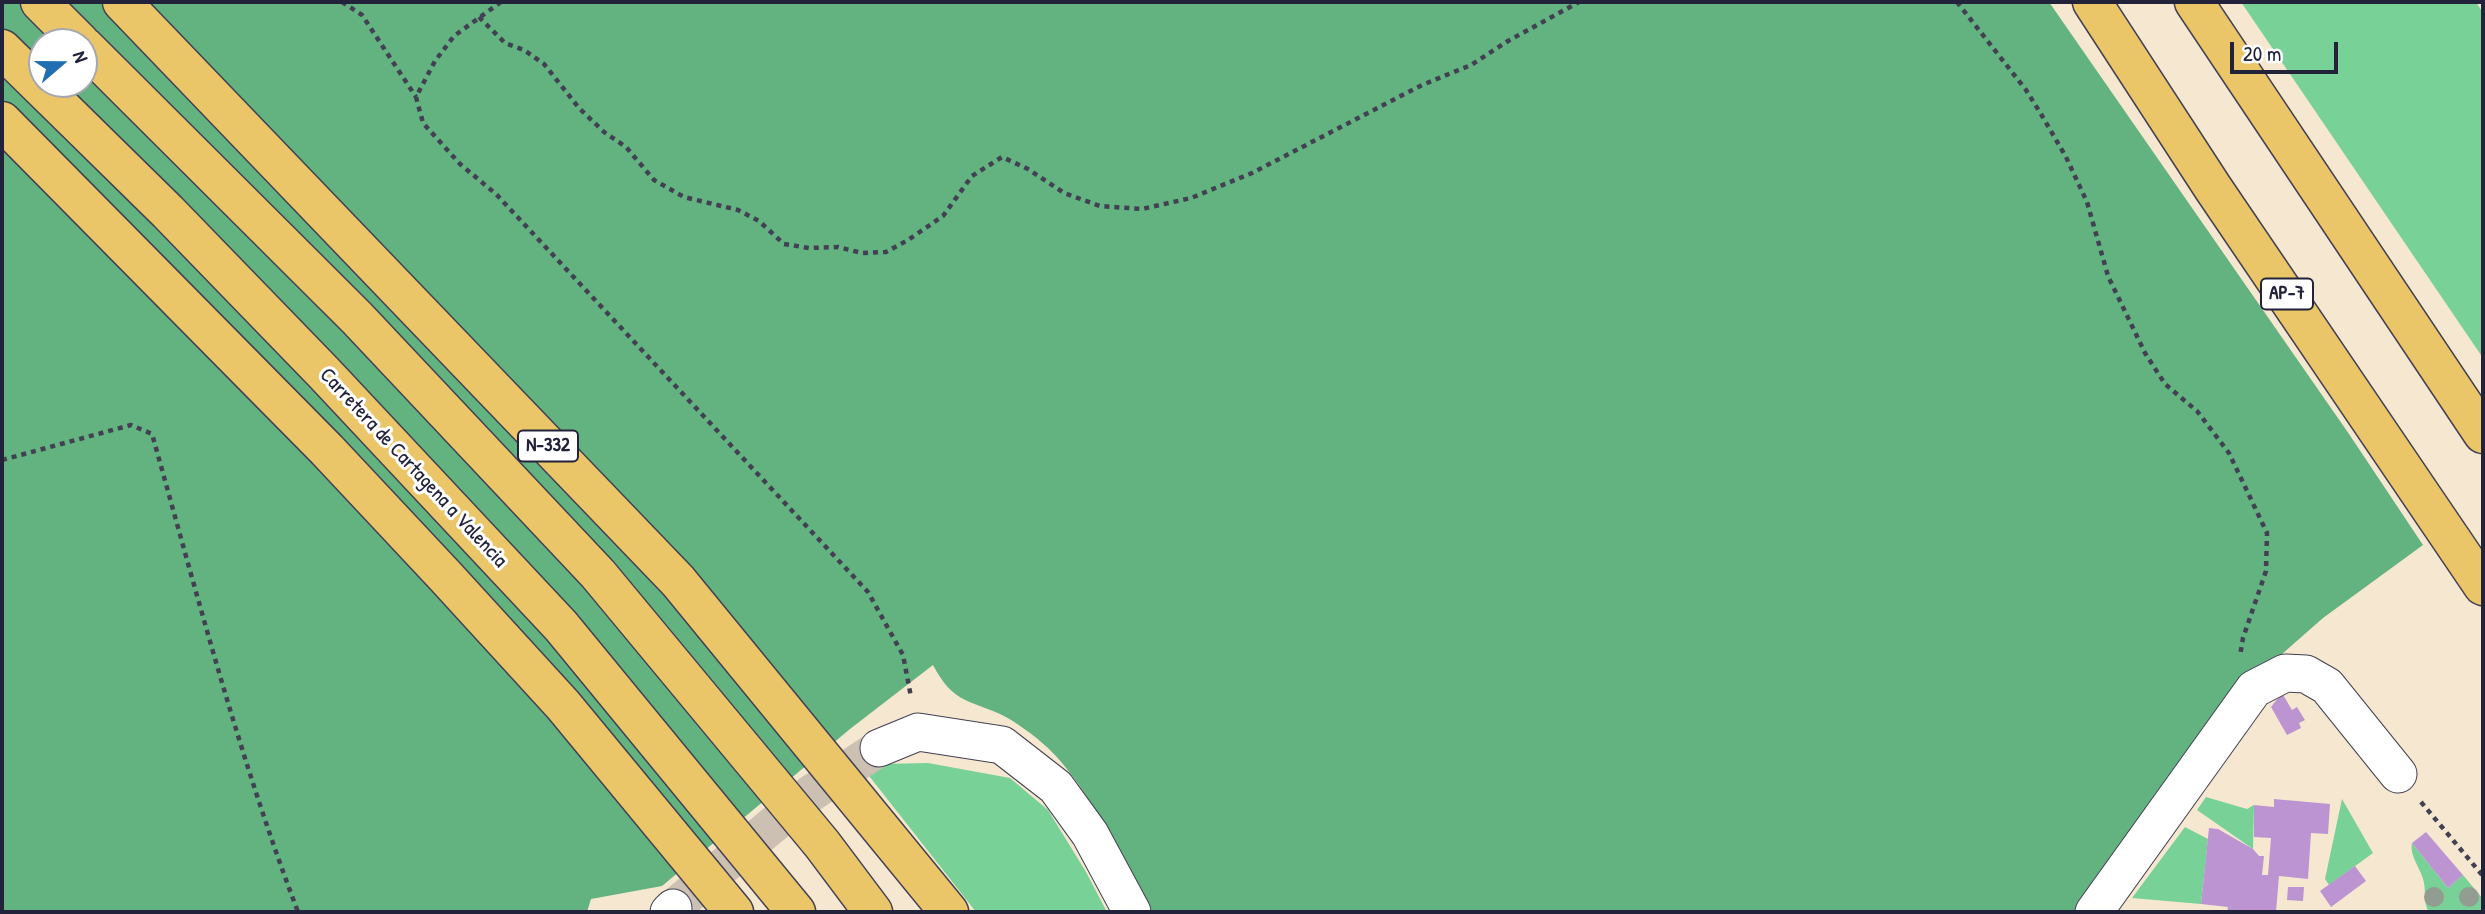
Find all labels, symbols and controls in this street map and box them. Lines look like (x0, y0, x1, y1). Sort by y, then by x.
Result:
north arrow (28, 28, 98, 98)
scale bar (2233, 28, 2342, 72)
text: 20 m (2243, 39, 2281, 68)
text: N (67, 47, 95, 66)
road number: AP-7 (2261, 278, 2313, 310)
street label: Carretera de Cartagena a Valencia (314, 363, 512, 573)
road number: N-332 (518, 430, 578, 462)

